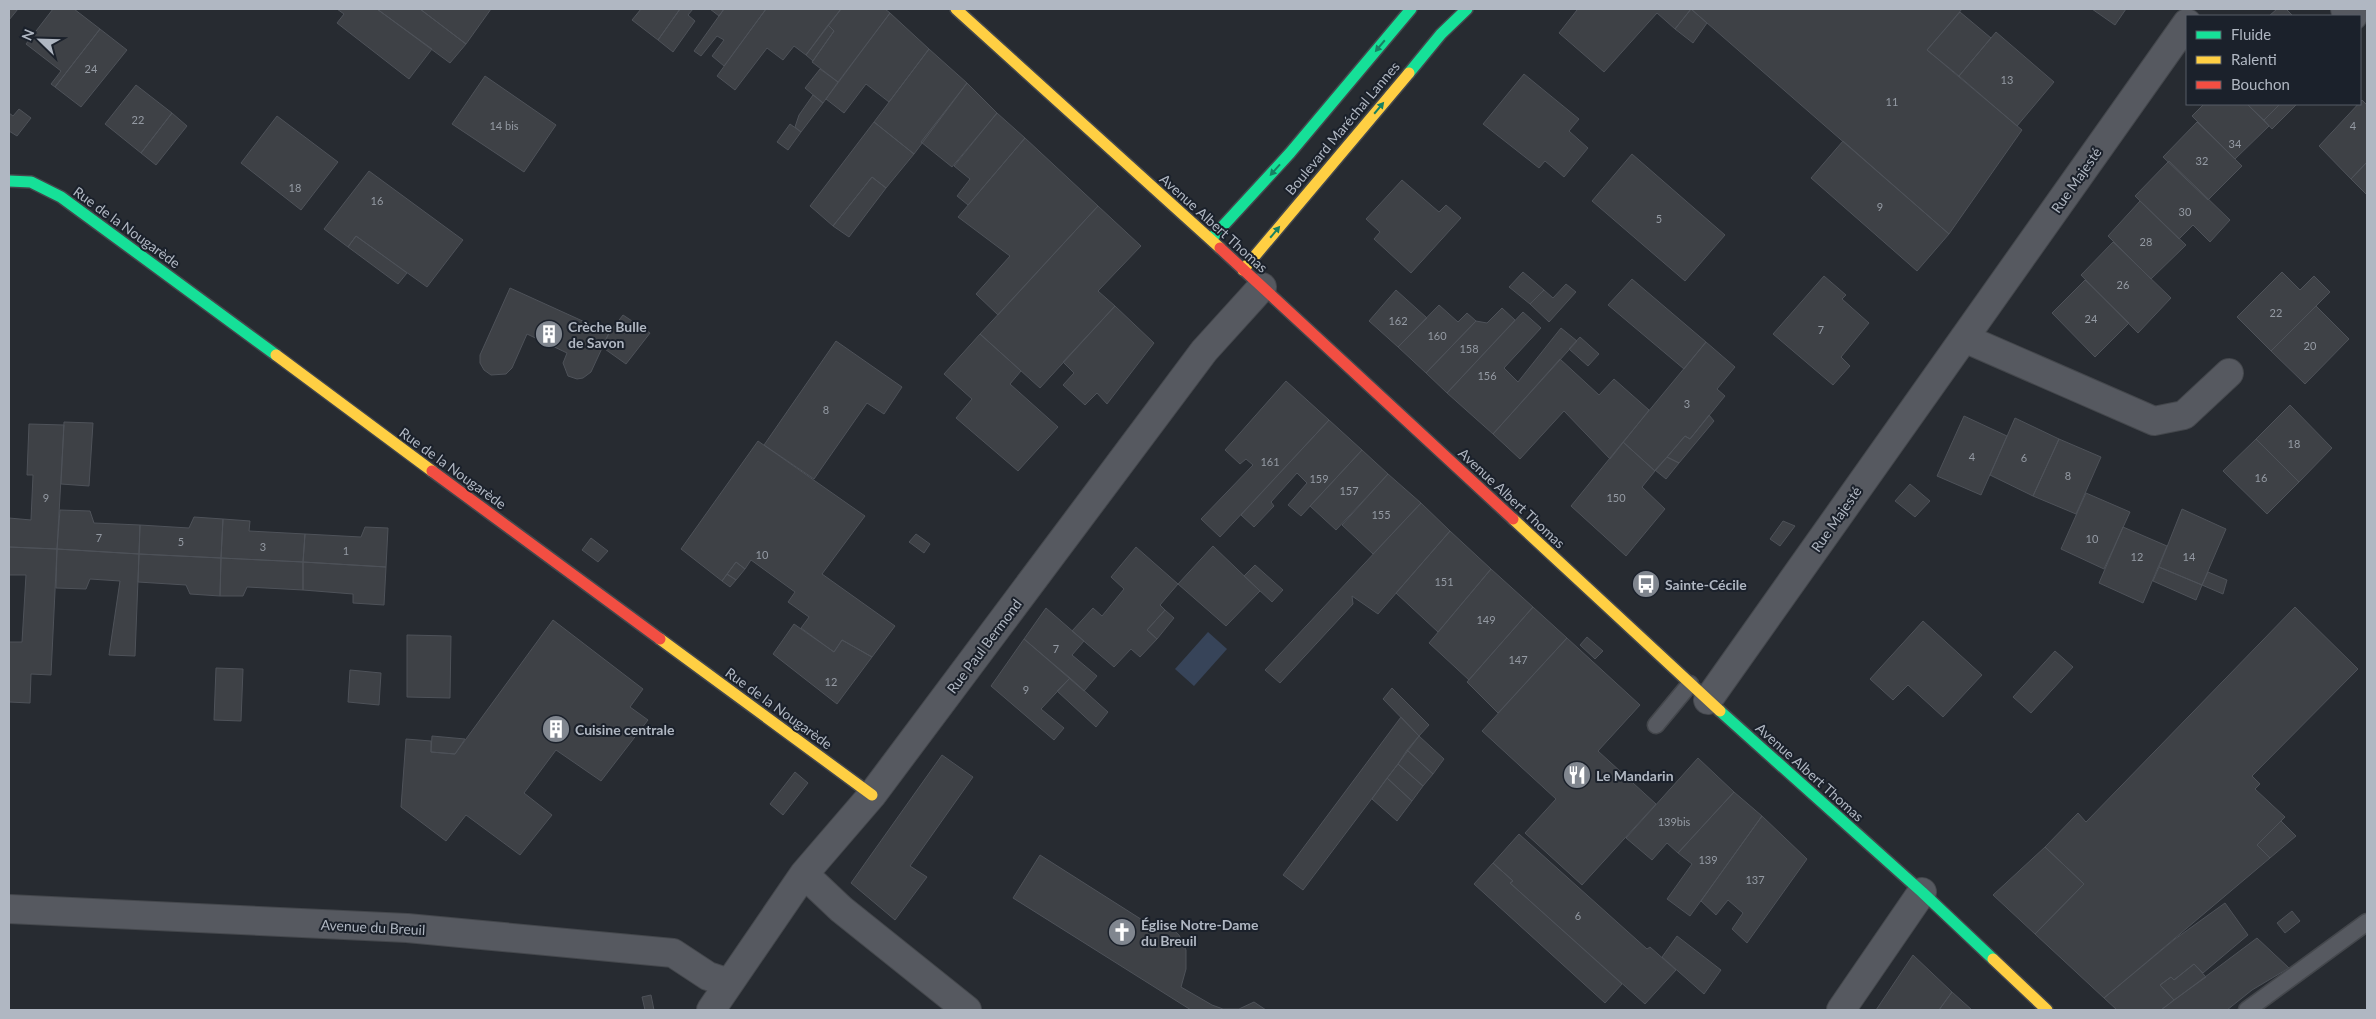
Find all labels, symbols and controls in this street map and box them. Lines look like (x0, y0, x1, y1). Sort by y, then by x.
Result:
north arrow (15, 15, 65, 65)
legend (2186, 15, 2361, 105)
text: Fluide (2231, 25, 2271, 43)
text: N (18, 26, 38, 43)
one-way arrow (1374, 39, 1385, 52)
text: Ralenti (2231, 50, 2277, 68)
street label: Boulevard Maréchal Lannes (1281, 58, 1403, 198)
house number: 24 (85, 62, 98, 75)
house number: 13 (2001, 73, 2013, 86)
text: Bouchon (2231, 75, 2290, 93)
house number: 11 (1886, 95, 1898, 108)
one-way arrow (1373, 102, 1385, 114)
house number: 22 (132, 113, 144, 126)
house number: 14 bis (489, 119, 519, 132)
house number: 4 (2350, 119, 2357, 132)
house number: 34 (2229, 137, 2242, 150)
street label: Rue Majesté (2047, 144, 2105, 216)
house number: 32 (2196, 154, 2208, 167)
one-way arrow (1269, 164, 1281, 176)
street label: Avenue Albert Thomas (1157, 170, 1271, 276)
house number: 18 (289, 181, 301, 194)
street label: Rue de la Nougarède (70, 183, 184, 271)
house number: 16 (371, 194, 383, 207)
house number: 9 (1877, 200, 1883, 213)
house number: 30 (2179, 205, 2192, 218)
house number: 5 (1656, 212, 1662, 225)
one-way arrow (1269, 226, 1280, 239)
house number: 28 (2140, 235, 2152, 248)
house number: 26 (2117, 278, 2129, 291)
house number: 22 (2270, 306, 2282, 319)
house number: 24 (2085, 312, 2098, 325)
house number: 162 (1388, 314, 1408, 327)
place label: Crèche Bulle de Savon (568, 318, 647, 351)
building icon: Crèche Bulle de Savon (534, 319, 564, 349)
house number: 7 (1818, 323, 1824, 336)
house number: 160 (1427, 329, 1447, 342)
house number: 20 (2304, 339, 2317, 352)
house number: 158 (1459, 342, 1479, 355)
house number: 156 (1477, 369, 1497, 382)
house number: 3 (1684, 397, 1690, 410)
house number: 8 (823, 403, 829, 416)
street label: Rue de la Nougarède (396, 424, 510, 512)
house number: 18 (2288, 437, 2300, 450)
street label: Avenue Albert Thomas (1455, 444, 1569, 552)
house number: 4 (1969, 450, 1976, 463)
house number: 6 (2021, 451, 2027, 464)
house number: 161 (1260, 455, 1280, 468)
house number: 8 (2065, 469, 2071, 482)
house number: 16 (2255, 471, 2267, 484)
house number: 159 (1309, 472, 1329, 485)
street label: Rue Majesté (1807, 483, 1865, 555)
house number: 157 (1339, 484, 1359, 497)
house number: 9 (43, 491, 49, 504)
house number: 150 (1606, 491, 1626, 504)
house number: 155 (1371, 508, 1391, 521)
house number: 7 (96, 531, 102, 544)
house number: 10 (2086, 532, 2099, 545)
house number: 5 (178, 535, 184, 548)
house number: 3 (260, 540, 266, 553)
house number: 1 (343, 544, 349, 557)
house number: 10 (756, 548, 769, 561)
house number: 12 (2131, 550, 2143, 563)
house number: 14 (2183, 550, 2196, 563)
bus stop icon: Sainte-Cécile (1631, 569, 1661, 599)
house number: 151 (1434, 575, 1454, 588)
place label: Sainte-Cécile (1665, 576, 1747, 593)
street label: Rue Paul Bermond (943, 596, 1025, 696)
house number: 149 (1476, 613, 1496, 626)
house number: 7 (1053, 642, 1059, 655)
house number: 147 (1508, 653, 1528, 666)
street label: Rue de la Nougarède (722, 664, 836, 752)
house number: 12 (825, 675, 837, 688)
house number: 9 (1023, 683, 1029, 696)
building icon: Cuisine centrale (541, 714, 571, 744)
street label: Avenue Albert Thomas (1753, 719, 1867, 825)
place label: Cuisine centrale (575, 721, 675, 738)
restaurant icon: Le Mandarin (1562, 760, 1592, 790)
place label: Le Mandarin (1596, 767, 1674, 784)
house number: 139bis (1658, 815, 1691, 828)
house number: 139 (1698, 853, 1718, 866)
house number: 137 (1745, 873, 1765, 886)
house number: 6 (1575, 909, 1581, 922)
street label: Avenue du Breuil (320, 916, 426, 938)
place label: Église Notre-Dame du Breuil (1141, 916, 1259, 949)
church icon: Église Notre-Dame du Breuil (1107, 917, 1137, 947)

